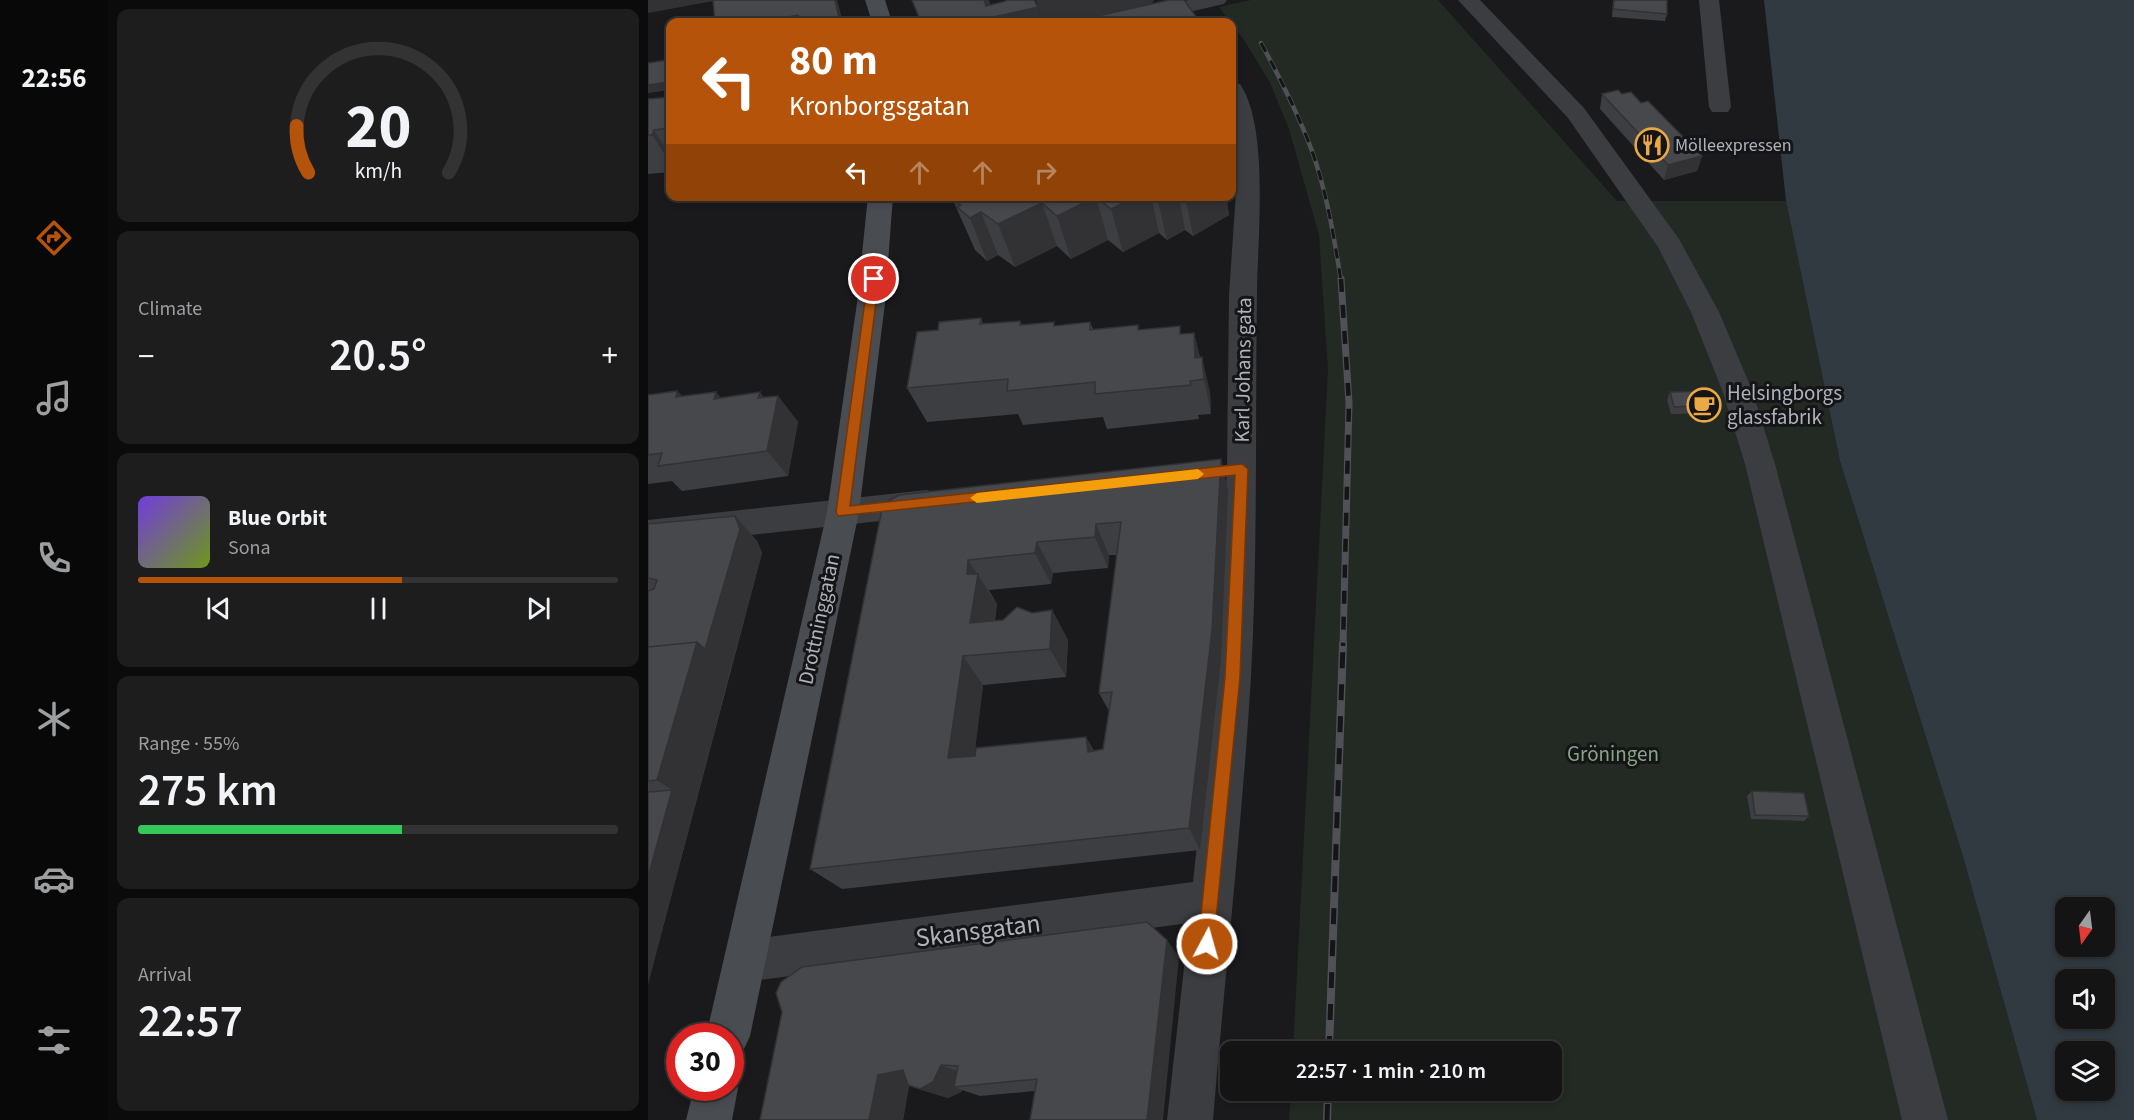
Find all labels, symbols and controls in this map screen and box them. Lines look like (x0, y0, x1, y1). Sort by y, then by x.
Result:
text: 80 m (789, 31, 878, 91)
icon: left (690, 42, 768, 120)
text: 22:56 (21, 59, 87, 98)
text: 20 (345, 83, 411, 172)
text: Kronborgsgatan (789, 87, 970, 126)
restaurant icon: Mölleexpressen (1634, 127, 1670, 163)
place label: Mölleexpressen (1675, 133, 1792, 158)
text: km/h (354, 156, 402, 187)
icon: left (840, 156, 873, 189)
icon: ahead (903, 156, 936, 189)
icon: ahead (966, 156, 999, 189)
icon: right (1029, 156, 1062, 189)
icon: directions (33, 217, 75, 259)
pin (848, 253, 899, 304)
icon: arrive (857, 262, 890, 295)
text: Climate (138, 295, 202, 323)
street label: Karl Johans gata (1227, 297, 1259, 443)
text: 20.5° (329, 324, 427, 388)
text: − (138, 333, 154, 380)
text: + (602, 333, 618, 380)
icon: music (33, 377, 75, 419)
place label: Helsingborgs glassfabrik (1727, 378, 1842, 432)
cafe icon: Helsingborgs glassfabrik (1686, 387, 1722, 423)
text: Blue Orbit (228, 502, 327, 534)
text: Sona (228, 534, 271, 562)
icon: phone (33, 537, 75, 579)
street label: Drottninggatan (791, 551, 847, 687)
icon: previous (202, 592, 235, 625)
icon: pause (362, 592, 395, 625)
icon: next (522, 592, 555, 625)
icon: climate (33, 698, 75, 740)
text: Range · 55% (138, 730, 239, 758)
park label: Gröningen (1567, 739, 1659, 769)
text: 275 km (138, 759, 278, 823)
icon: car (33, 858, 75, 900)
north arrow (2055, 897, 2115, 957)
map controls (2055, 897, 2115, 1101)
street label: Skansgatan (913, 904, 1043, 957)
position arrow (1175, 912, 1239, 976)
text: Arrival (138, 961, 192, 989)
button: sound (2055, 969, 2115, 1029)
text: 22:57 (138, 990, 243, 1054)
icon: filters (33, 1019, 75, 1061)
speed limit sign: 30 (666, 1023, 744, 1101)
button: layers (2055, 1041, 2115, 1101)
text: 22:57 · 1 min · 210 m (1296, 1055, 1486, 1087)

